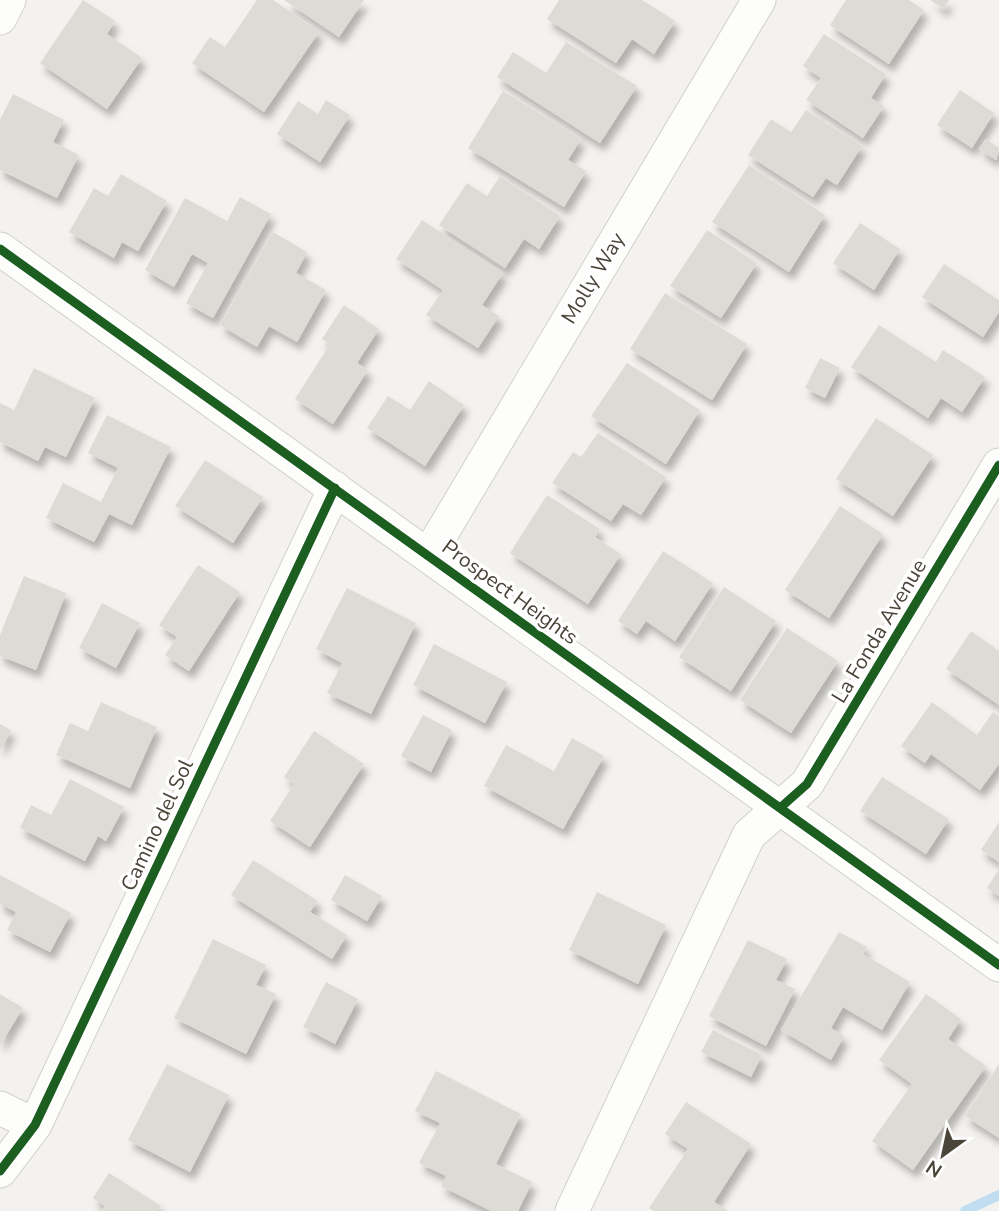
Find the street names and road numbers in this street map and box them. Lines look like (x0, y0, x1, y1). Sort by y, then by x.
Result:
street label: Molly Way (555, 227, 631, 329)
street label: Prospect Heights (436, 533, 584, 651)
street label: La Fonda Avenue (825, 554, 933, 708)
street label: Camino del Sol (114, 754, 200, 896)

